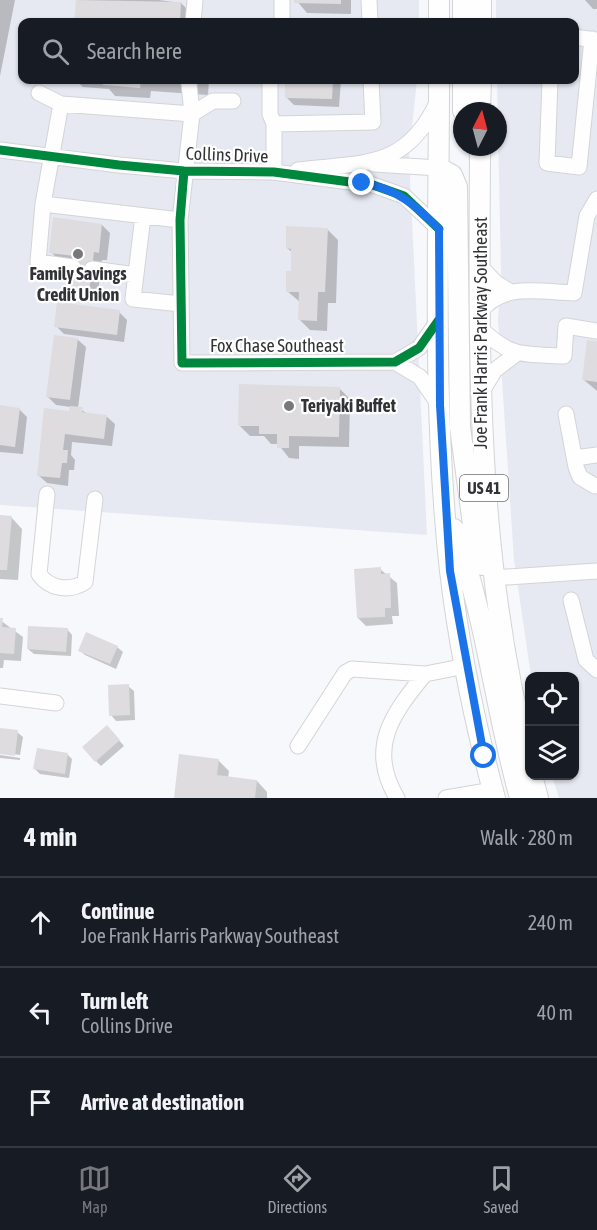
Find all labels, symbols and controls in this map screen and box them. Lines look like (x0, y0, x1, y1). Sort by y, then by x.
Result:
search box (18, 18, 579, 84)
icon: search (39, 35, 72, 68)
text: Search here (87, 38, 182, 64)
north arrow (453, 102, 507, 156)
street label: Collins Drive (185, 143, 269, 166)
route end (348, 169, 374, 195)
street label: Joe Frank Harris Parkway Southeast (470, 217, 491, 449)
marker: Family Savings Credit Union (71, 247, 85, 261)
place label: Family Savings Credit Union (29, 263, 127, 305)
street label: Fox Chase Southeast (210, 335, 344, 356)
place label: Teriyaki Buffet (301, 395, 397, 416)
marker: Teriyaki Buffet (282, 399, 296, 413)
road number: US 41 (460, 475, 508, 501)
map controls (525, 672, 579, 780)
button: locate (525, 672, 579, 726)
button: layers (525, 726, 579, 780)
route start (470, 742, 496, 768)
text: 4 min (24, 822, 77, 852)
text: Walk · 280 m (481, 826, 573, 849)
text: Continue (81, 898, 155, 924)
icon: ahead (24, 906, 57, 939)
text: 240 m (528, 911, 573, 934)
text: Joe Frank Harris Parkway Southeast (81, 924, 339, 947)
text: Turn left (81, 988, 148, 1014)
icon: left (24, 996, 57, 1029)
text: 40 m (537, 1001, 573, 1024)
text: Collins Drive (81, 1014, 173, 1037)
icon: arrive (24, 1086, 57, 1119)
text: Arrive at destination (81, 1089, 244, 1115)
tab: Map (78, 1162, 111, 1216)
tab: Directions (267, 1162, 327, 1216)
tab: Saved (483, 1162, 519, 1216)

